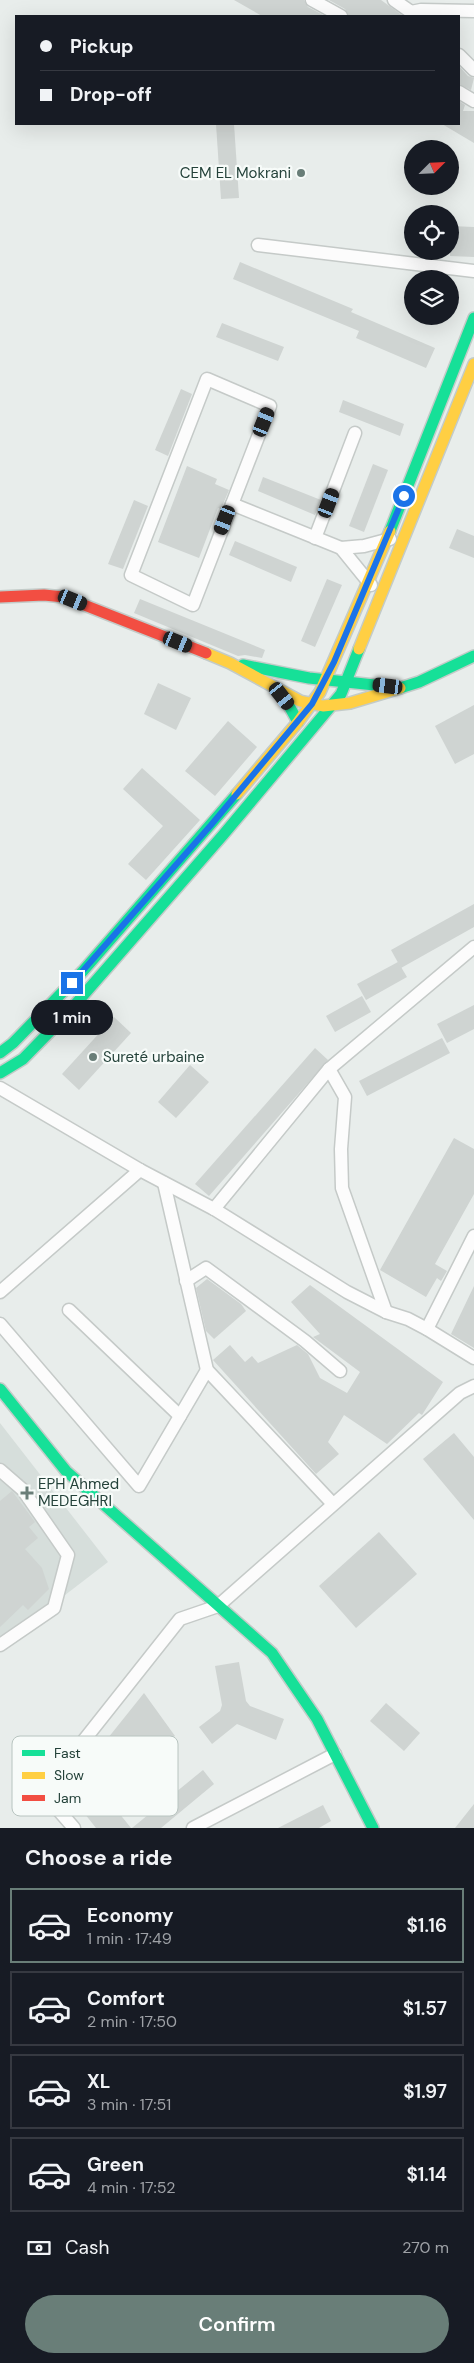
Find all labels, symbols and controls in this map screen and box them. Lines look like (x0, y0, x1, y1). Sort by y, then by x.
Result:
text: Pickup (70, 34, 134, 59)
text: Drop-off (70, 82, 152, 107)
north arrow (404, 140, 459, 195)
map controls (404, 140, 459, 325)
place label: CEM EL Mokrani (180, 163, 291, 183)
marker: CEM EL Mokrani (295, 167, 307, 179)
button: locate (404, 205, 459, 260)
button: layers (404, 270, 459, 325)
car (251, 405, 276, 439)
route start (393, 485, 415, 507)
car (316, 486, 341, 520)
car (212, 503, 237, 537)
car (56, 587, 89, 613)
car (161, 629, 194, 655)
car (372, 677, 403, 695)
car (266, 680, 297, 712)
route end (61, 972, 83, 994)
callout: 1 min (31, 1000, 113, 1036)
text: 1 min (53, 1007, 91, 1028)
place label: Sureté urbaine (103, 1047, 204, 1067)
marker: Sureté urbaine (87, 1051, 99, 1063)
place label: EPH Ahmed MEDEGHRI (38, 1474, 119, 1511)
marker: EPH Ahmed MEDEGHRI (20, 1486, 34, 1500)
legend (12, 1736, 178, 1816)
text: Fast (54, 1744, 81, 1762)
text: Slow (54, 1766, 84, 1784)
text: Jam (54, 1789, 81, 1807)
text: Choose a ride (25, 1843, 173, 1872)
icon: car (27, 1903, 72, 1948)
text: Economy (87, 1903, 174, 1928)
text: $1.16 (406, 1913, 447, 1938)
text: 1 min · 17:49 (87, 1928, 172, 1949)
icon: car (27, 1986, 72, 2031)
text: Comfort (87, 1986, 165, 2011)
text: $1.57 (403, 1996, 447, 2021)
text: 2 min · 17:50 (87, 2011, 177, 2032)
icon: car (27, 2069, 72, 2114)
text: XL (87, 2069, 110, 2094)
text: $1.97 (403, 2079, 447, 2104)
text: 3 min · 17:51 (87, 2094, 171, 2115)
icon: car (27, 2152, 72, 2197)
text: Green (87, 2152, 144, 2177)
text: $1.14 (406, 2162, 447, 2187)
text: 4 min · 17:52 (87, 2177, 175, 2198)
icon: cash (25, 2234, 53, 2262)
text: Cash (65, 2235, 109, 2260)
text: 270 m (402, 2237, 449, 2258)
button: Confirm (25, 2295, 449, 2353)

